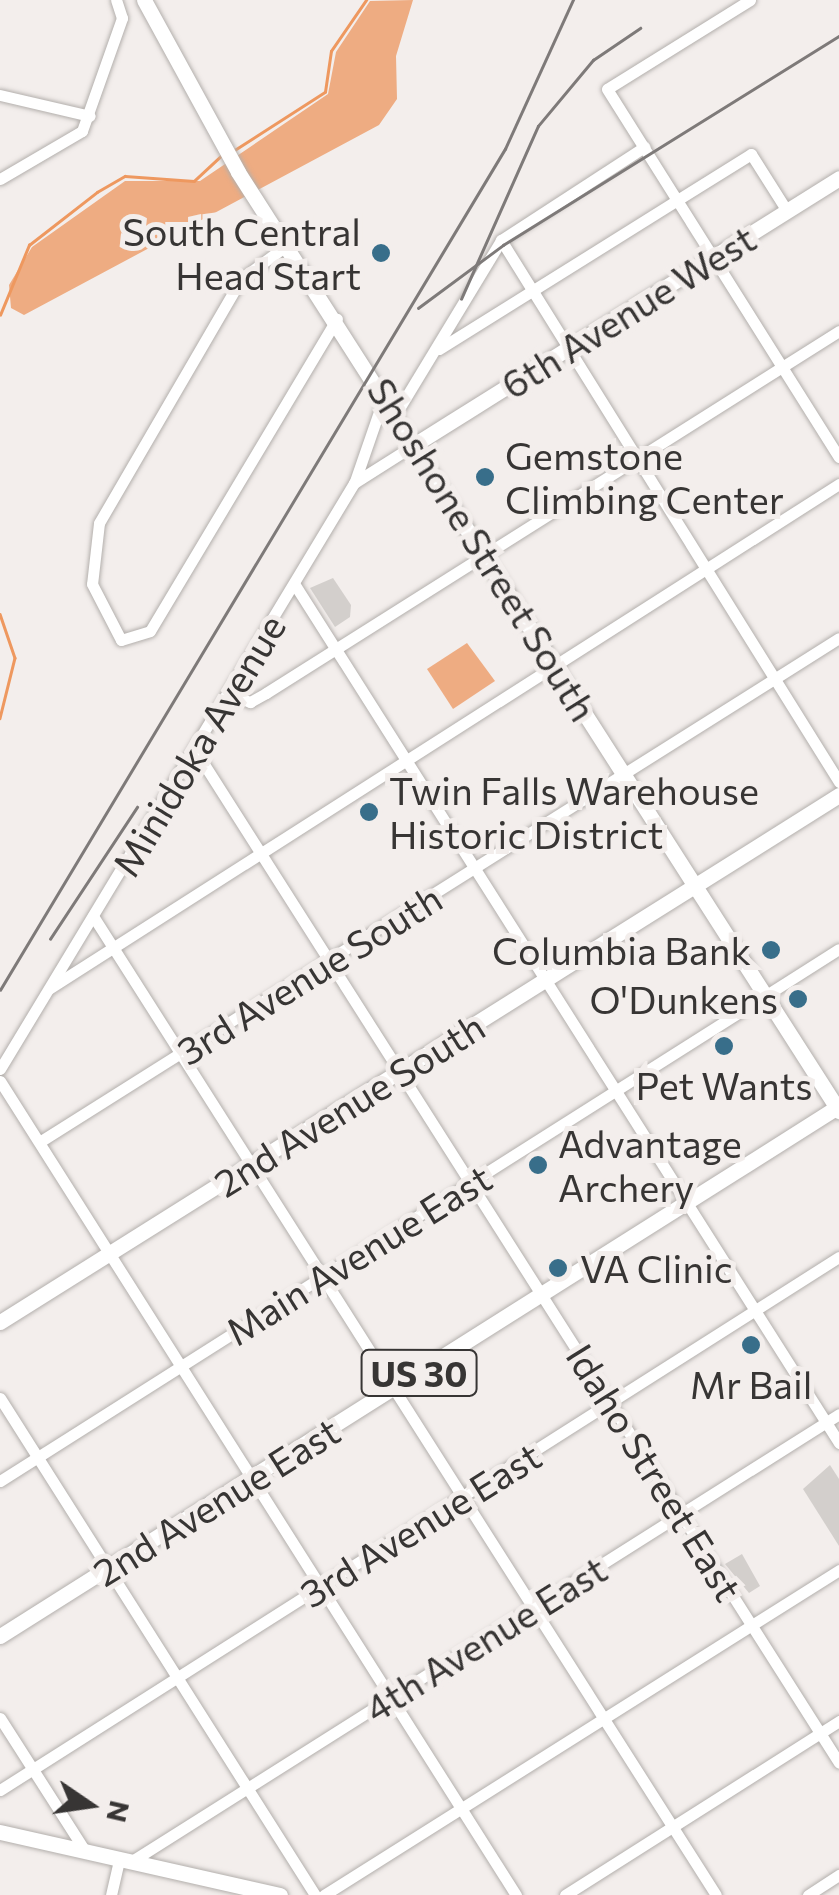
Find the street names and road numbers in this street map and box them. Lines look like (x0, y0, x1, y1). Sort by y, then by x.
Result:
street label: 6th Avenue West (493, 215, 763, 407)
street label: Shoshone Street South (359, 369, 607, 729)
street label: Minidoka Avenue (102, 606, 294, 884)
street label: 3rd Avenue South (168, 874, 450, 1074)
street label: 2nd Avenue South (206, 1003, 492, 1205)
street label: Main Avenue East (217, 1154, 499, 1354)
street label: Idaho Street East (558, 1335, 752, 1609)
road number: US 30 (359, 1343, 479, 1403)
street label: 2nd Avenue East (85, 1407, 347, 1595)
street label: 3rd Avenue East (291, 1432, 549, 1616)
street label: 4th Avenue East (356, 1545, 614, 1731)

